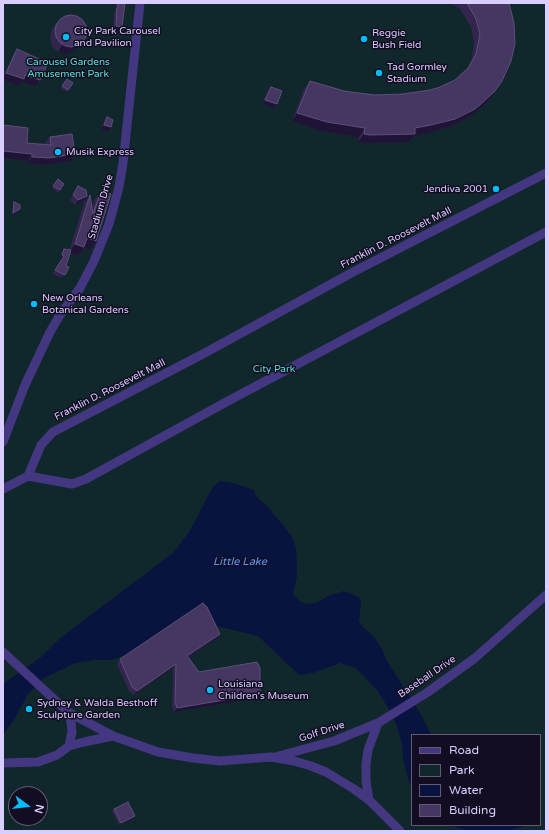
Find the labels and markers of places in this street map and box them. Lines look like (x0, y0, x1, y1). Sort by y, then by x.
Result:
place label: City Park Carousel and Pavilion (74, 25, 161, 48)
place label: Reggie Bush Field (372, 27, 421, 50)
marker: City Park Carousel and Pavilion (61, 32, 71, 42)
marker: Reggie Bush Field (359, 34, 369, 44)
place label: Tad Gormley Stadium (387, 61, 447, 84)
marker: Tad Gormley Stadium (374, 68, 384, 78)
place label: Musik Express (66, 146, 134, 158)
marker: Musik Express (53, 147, 63, 157)
place label: Jendiva 2001 (424, 183, 488, 195)
marker: Jendiva 2001 (491, 184, 501, 194)
place label: New Orleans Botanical Gardens (42, 292, 129, 316)
marker: New Orleans Botanical Gardens (29, 299, 39, 309)
place label: Louisiana Children's Museum (218, 678, 309, 702)
marker: Louisiana Children's Museum (205, 685, 215, 695)
place label: Sydney & Walda Besthoff Sculpture Garden (37, 697, 157, 720)
marker: Sydney & Walda Besthoff Sculpture Garden (24, 704, 34, 714)

